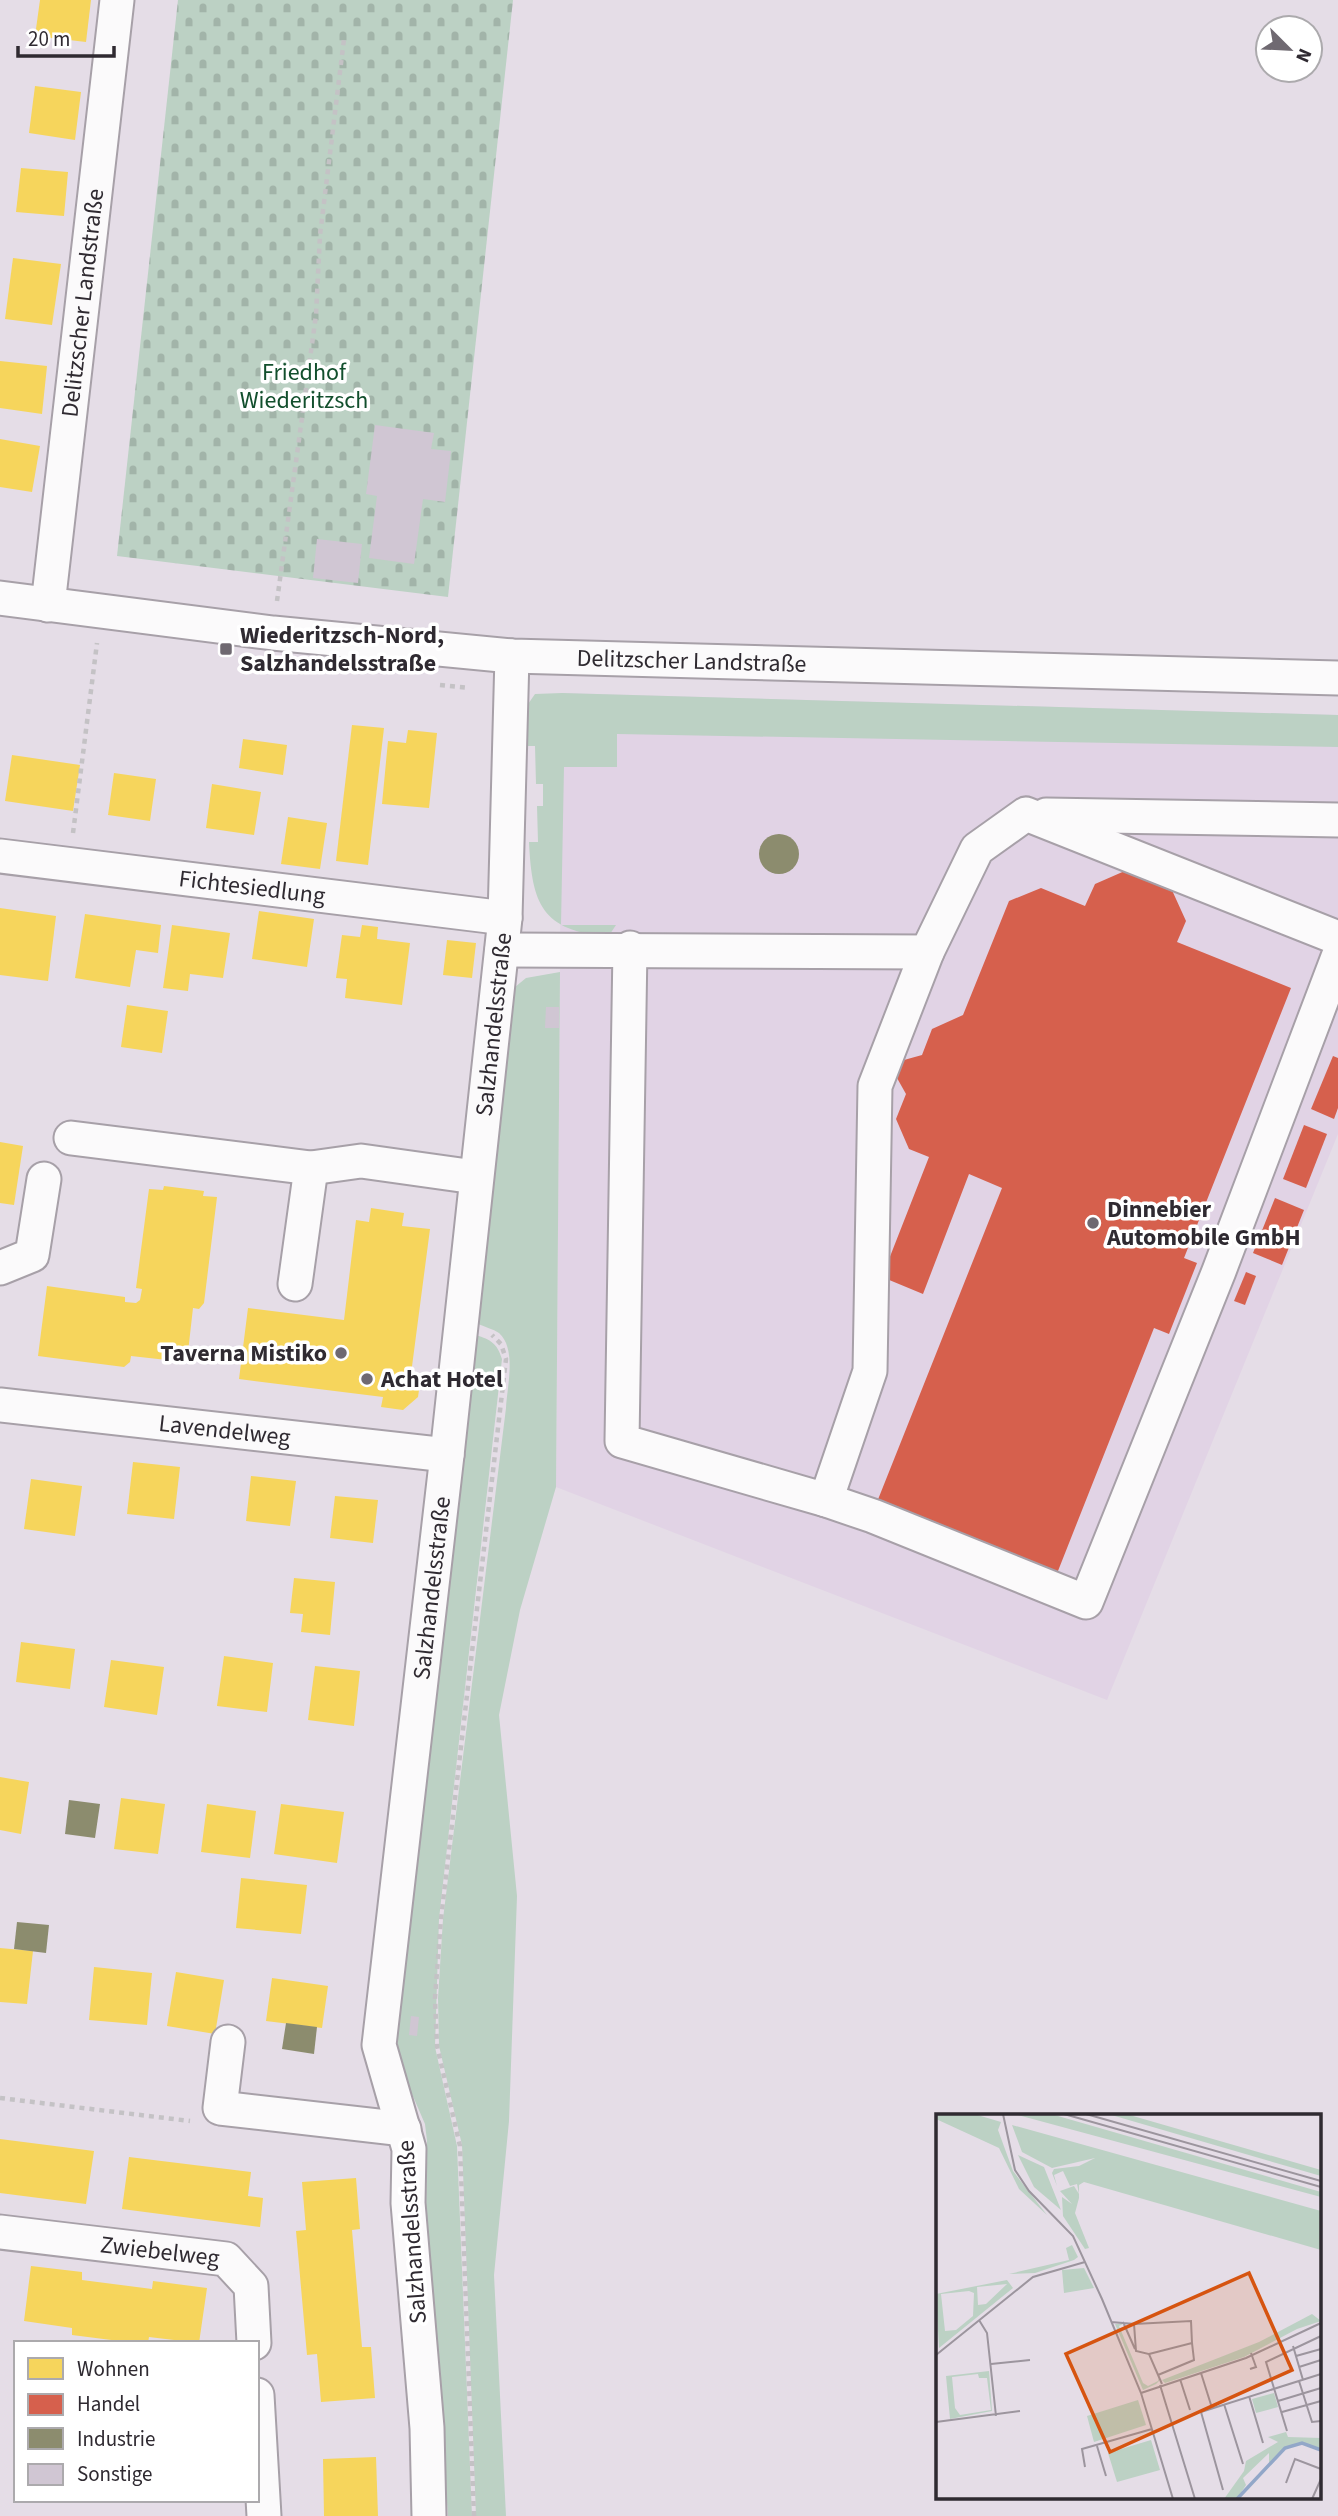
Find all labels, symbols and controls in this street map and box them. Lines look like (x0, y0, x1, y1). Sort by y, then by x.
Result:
scale bar (18, 14, 114, 58)
north arrow (1254, 14, 1324, 84)
text: 20 m (28, 24, 70, 54)
text: N (1288, 44, 1318, 67)
street label: Delitzscher Landstraße (52, 187, 113, 419)
park label: Friedhof Wiederitzsch (240, 355, 368, 418)
place label: Wiederitzsch-Nord, Salzhandelsstraße (240, 618, 444, 681)
street label: Delitzscher Landstraße (576, 640, 807, 681)
marker: Wiederitzsch-Nord, Salzhandelsstraße (218, 641, 234, 657)
street label: Fichtesiedlung (177, 861, 327, 913)
street label: Salzhandelsstraße (466, 931, 521, 1118)
place label: Dinnebier Automobile GmbH (1106, 1192, 1301, 1255)
marker: Dinnebier Automobile GmbH (1085, 1215, 1101, 1231)
place label: Taverna Mistiko (160, 1336, 327, 1371)
marker: Taverna Mistiko (333, 1345, 349, 1361)
place label: Achat Hotel (380, 1362, 503, 1397)
marker: Achat Hotel (359, 1371, 375, 1387)
street label: Lavendelweg (157, 1405, 292, 1455)
street label: Salzhandelsstraße (404, 1495, 460, 1682)
inset map (936, 2114, 1320, 2498)
street label: Salzhandelsstraße (388, 2139, 436, 2325)
street label: Zwiebelweg (98, 2227, 221, 2276)
legend (14, 2341, 259, 2502)
text: Wohnen (77, 2354, 150, 2384)
text: Handel (77, 2389, 140, 2419)
text: Industrie (77, 2424, 155, 2454)
text: Sonstige (77, 2459, 152, 2489)

